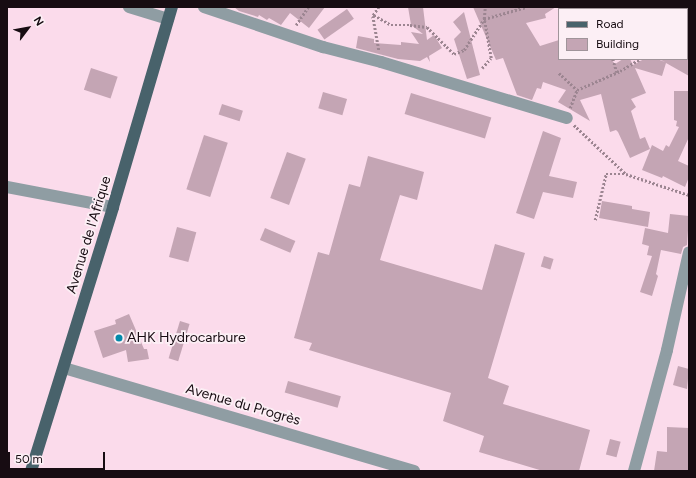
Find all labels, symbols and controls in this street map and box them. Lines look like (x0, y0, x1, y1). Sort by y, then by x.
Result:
north arrow (8, 8, 48, 48)
legend (558, 8, 688, 60)
text: N (31, 14, 46, 28)
text: Road (596, 17, 624, 31)
text: Building (596, 37, 639, 51)
street label: Avenue de l'Afrique (63, 174, 115, 296)
place label: AHK Hydrocarbure (127, 330, 246, 346)
marker: AHK Hydrocarbure (114, 333, 124, 343)
street label: Avenue du Progrès (184, 381, 302, 429)
scale bar (10, 444, 107, 470)
text: 50 m (15, 452, 43, 466)

